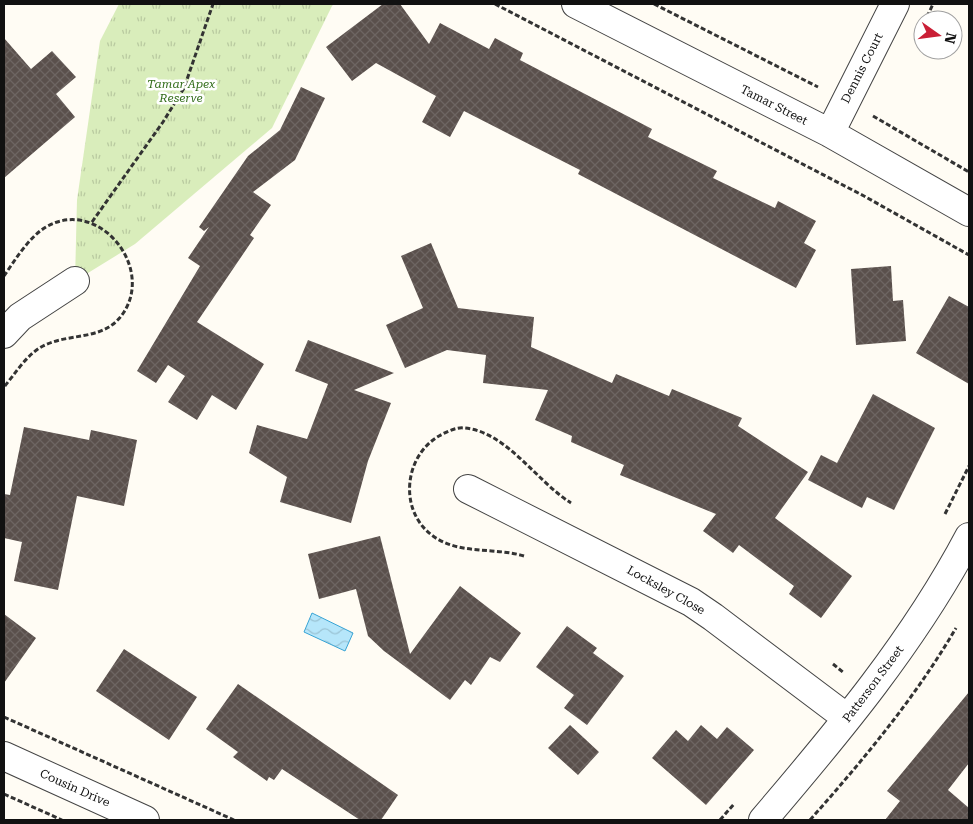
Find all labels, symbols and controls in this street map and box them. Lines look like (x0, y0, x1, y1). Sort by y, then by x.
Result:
north arrow (913, 10, 963, 60)
street label: Dennis Court (838, 30, 886, 106)
text: N (941, 31, 960, 46)
park label: Tamar Apex Reserve (147, 77, 215, 105)
street label: Tamar Street (738, 82, 810, 128)
street label: Locksley Close (625, 563, 708, 617)
street label: Patterson Street (840, 642, 907, 725)
street label: Cousin Drive (38, 766, 113, 810)

